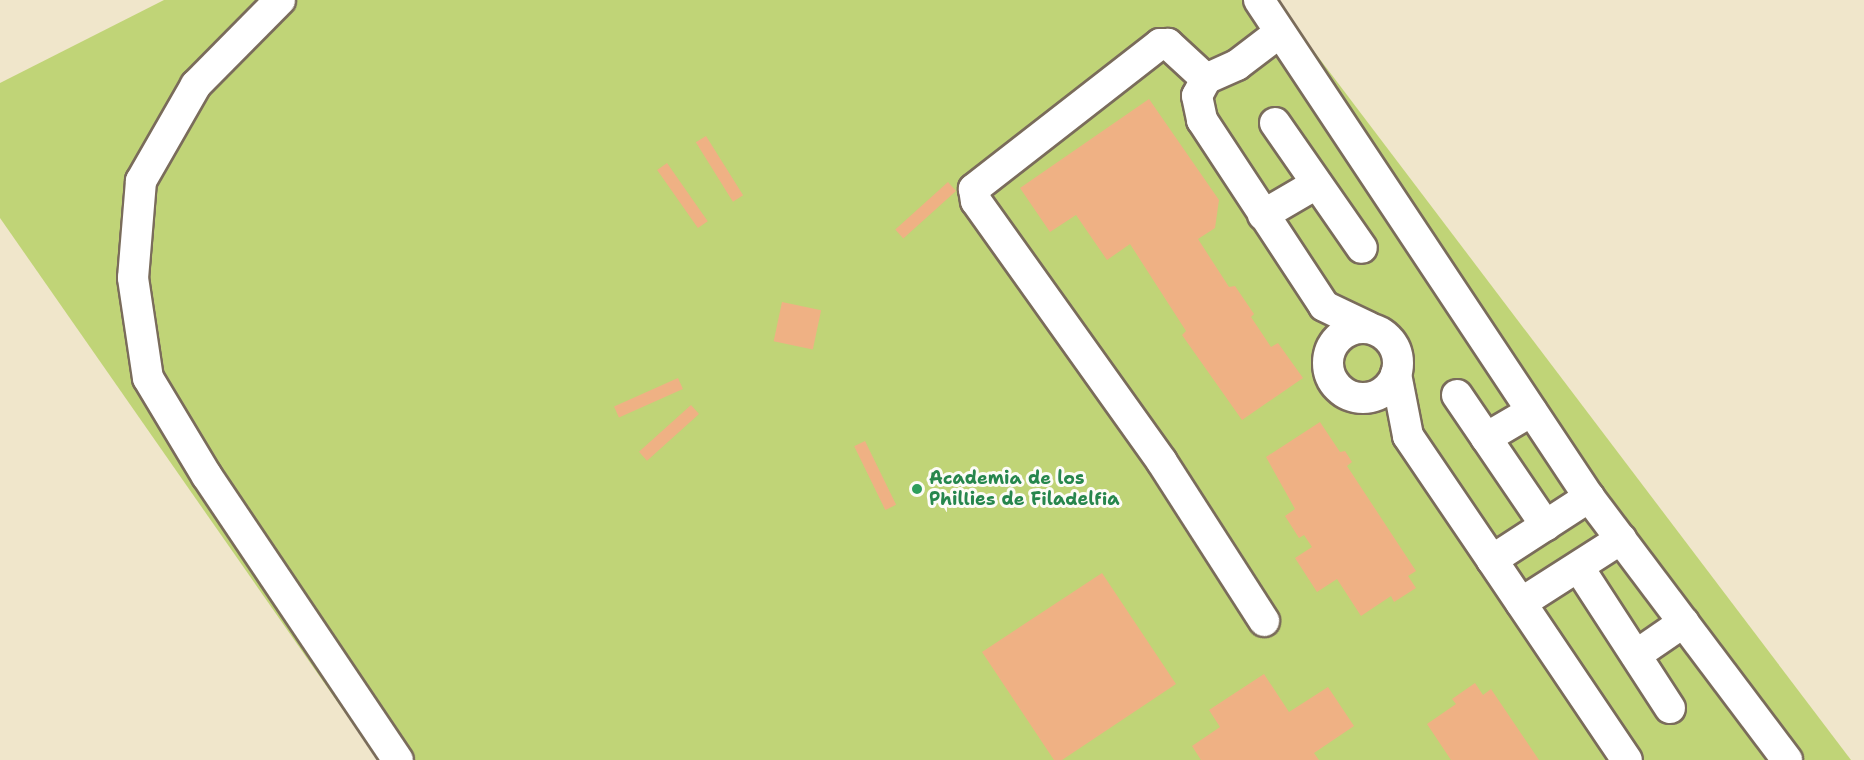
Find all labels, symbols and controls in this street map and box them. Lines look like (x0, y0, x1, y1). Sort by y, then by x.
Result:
place label: Academia de los Phillies de Filadelfia (929, 468, 1120, 510)
marker: Academia de los Phillies de Filadelfia (910, 482, 924, 496)

